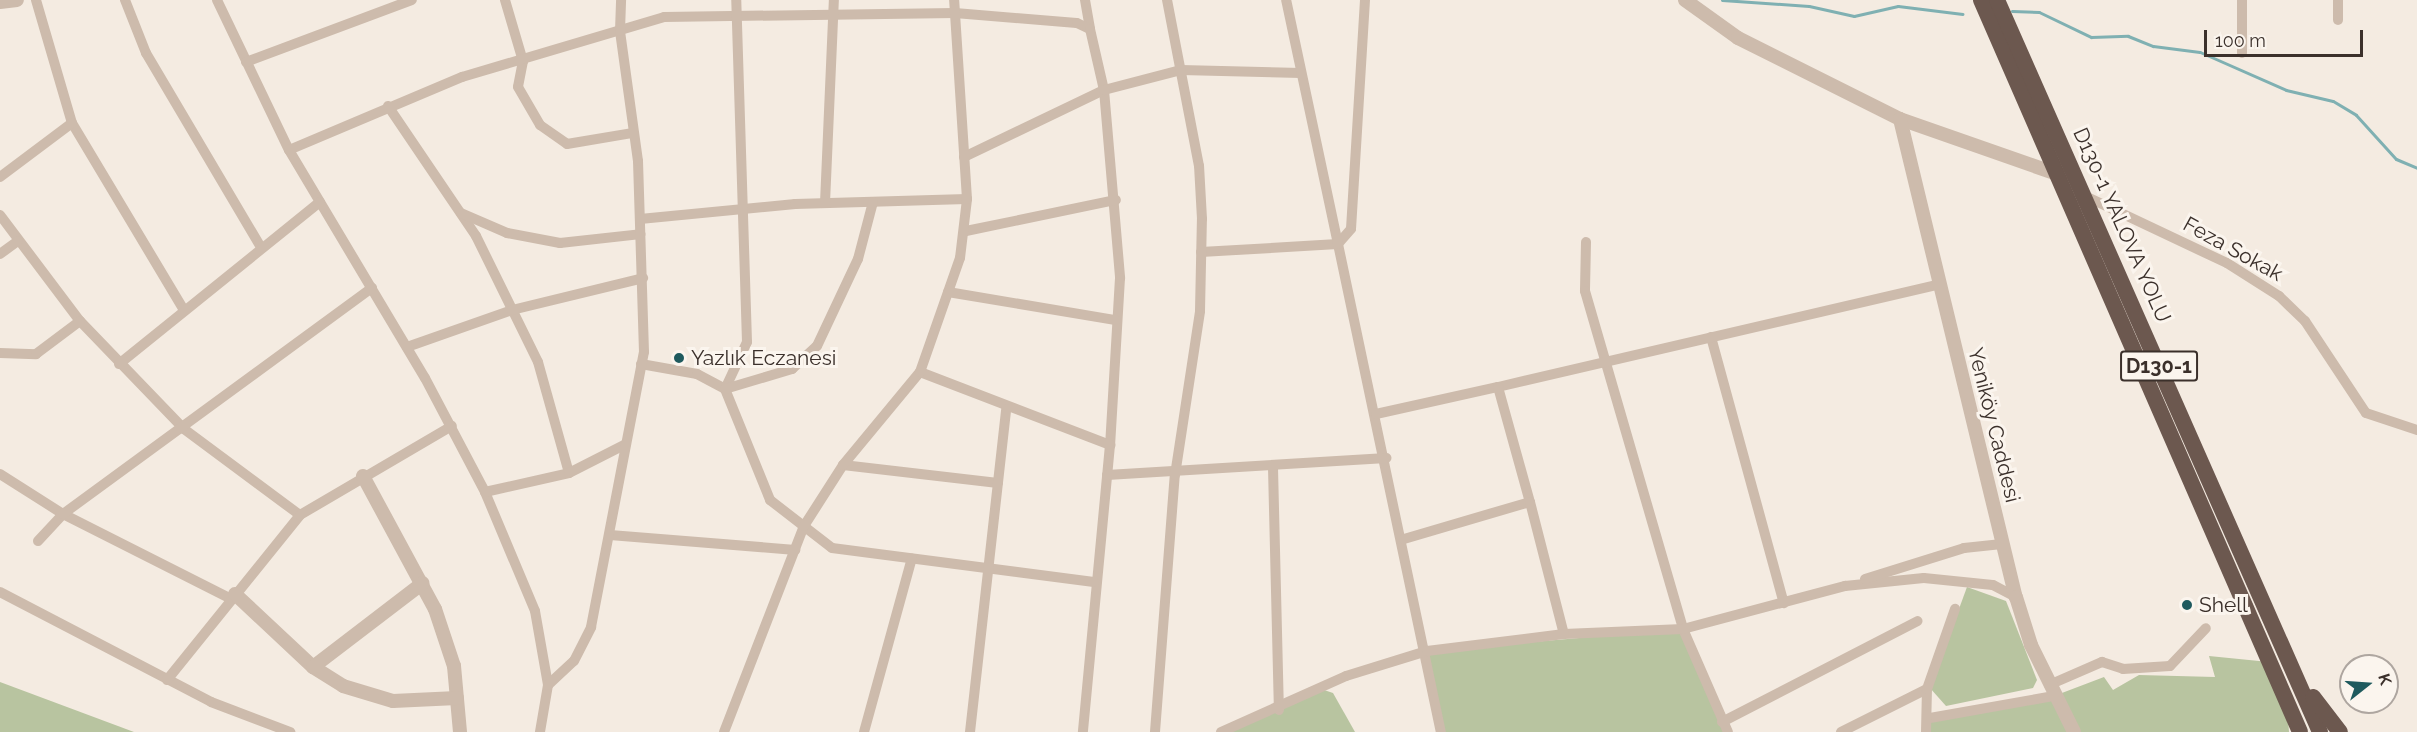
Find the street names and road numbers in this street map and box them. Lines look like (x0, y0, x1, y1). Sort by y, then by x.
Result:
street label: D130-1 YALOVA YOLU (2067, 123, 2177, 327)
street label: Feza Sokak (2179, 211, 2287, 287)
street label: Yeniköy Caddesi (1963, 345, 2025, 505)
road number: D130-1 (2120, 349, 2198, 383)

